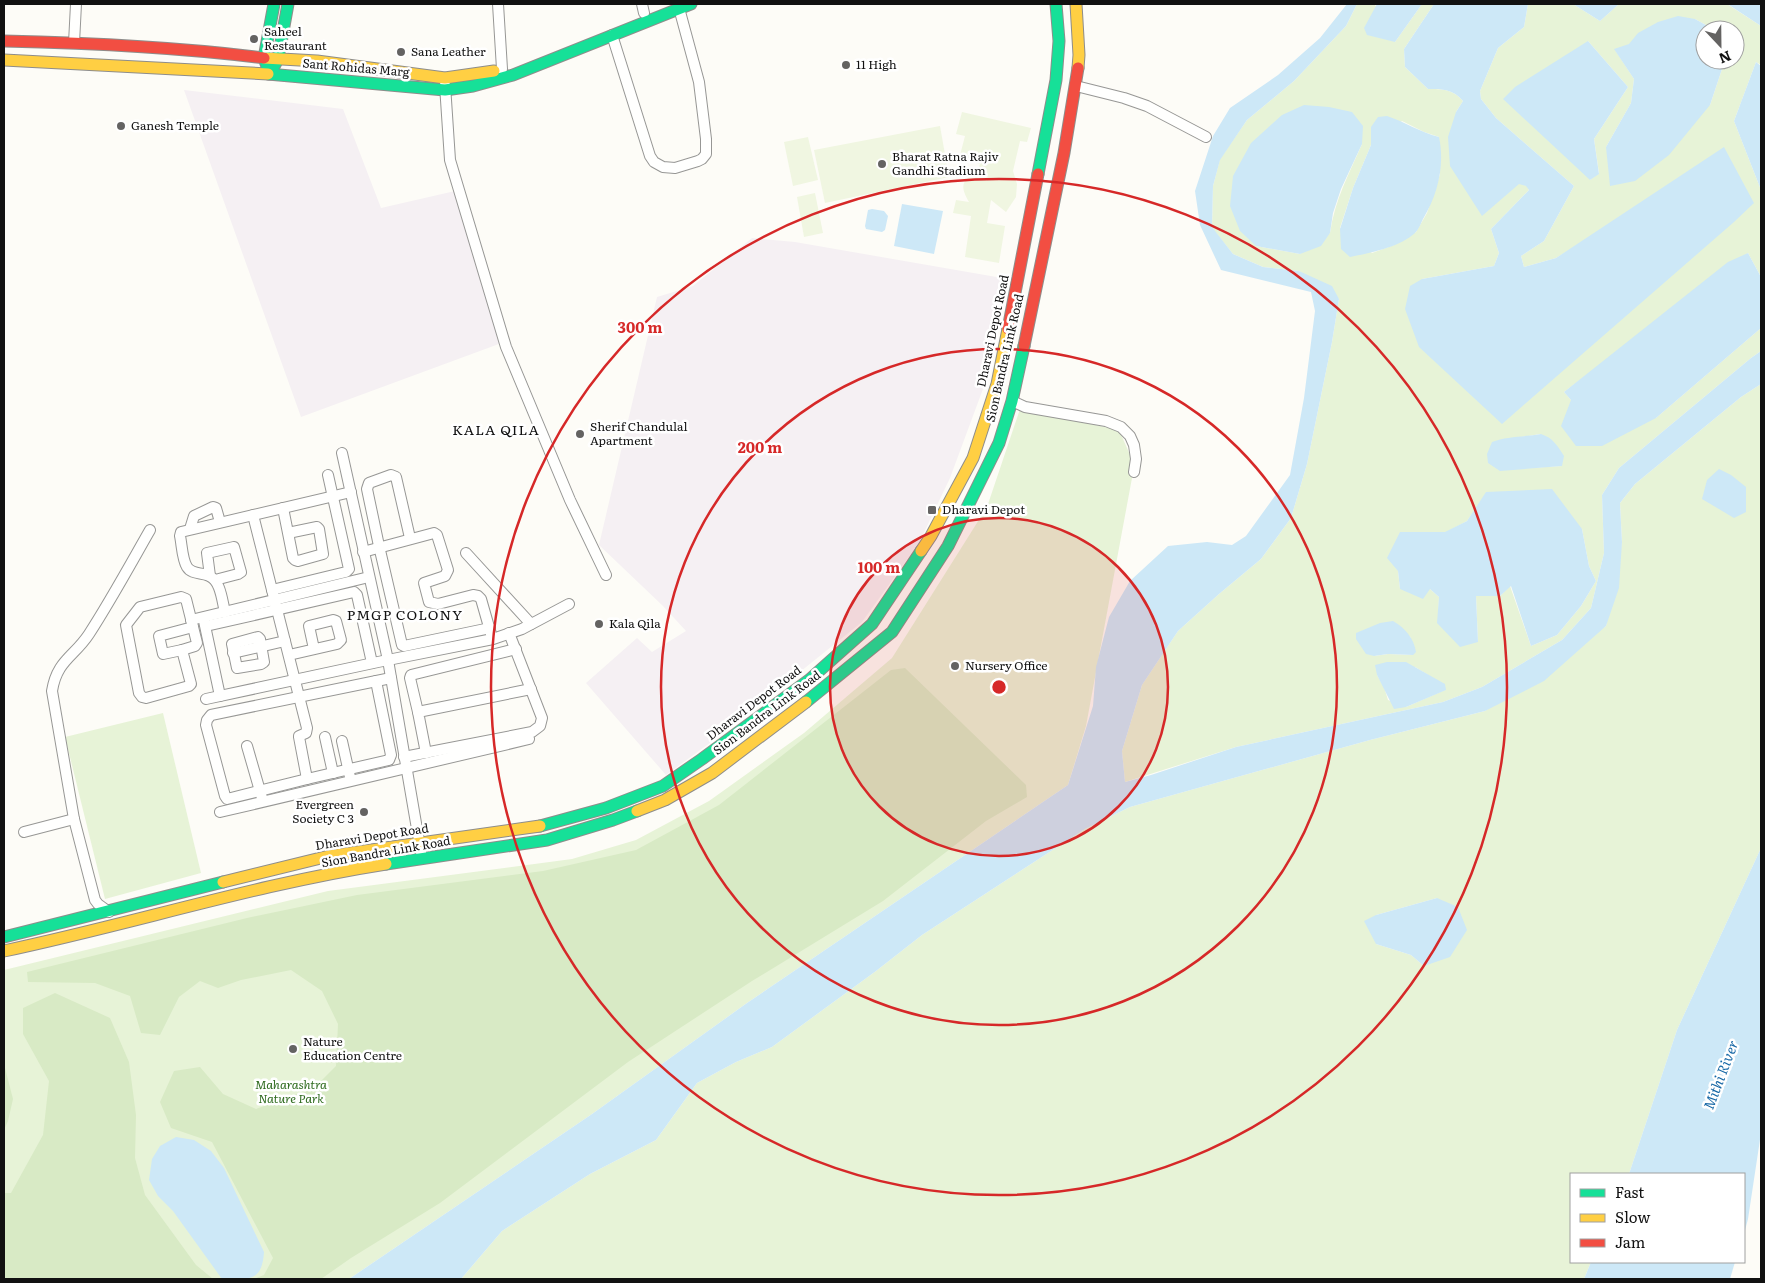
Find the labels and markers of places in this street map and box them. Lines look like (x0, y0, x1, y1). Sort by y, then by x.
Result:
place label: Saheel Restaurant (264, 22, 327, 54)
marker: Saheel Restaurant (248, 33, 260, 45)
place label: Sana Leather (411, 42, 486, 60)
marker: Sana Leather (395, 46, 407, 58)
place label: 11 High (856, 55, 897, 73)
marker: 11 High (840, 59, 852, 71)
place label: Ganesh Temple (131, 116, 219, 134)
marker: Ganesh Temple (115, 120, 127, 132)
place label: Bharat Ratna Rajiv Gandhi Stadium (892, 147, 999, 179)
marker: Bharat Ratna Rajiv Gandhi Stadium (876, 158, 888, 170)
place label: Sherif Chandulal Apartment (590, 417, 688, 449)
marker: Sherif Chandulal Apartment (574, 428, 586, 440)
place label: Dharavi Depot (942, 500, 1025, 518)
marker: Dharavi Depot (926, 504, 938, 516)
place label: Kala Qila (609, 614, 661, 632)
marker: Kala Qila (593, 618, 605, 630)
place label: Nursery Office (965, 656, 1048, 674)
marker: Nursery Office (949, 660, 961, 672)
centre of rings (990, 678, 1008, 696)
place label: Evergreen Society C 3 (292, 795, 354, 827)
marker: Evergreen Society C 3 (358, 806, 370, 818)
place label: Nature Education Centre (303, 1032, 402, 1064)
marker: Nature Education Centre (287, 1043, 299, 1055)

